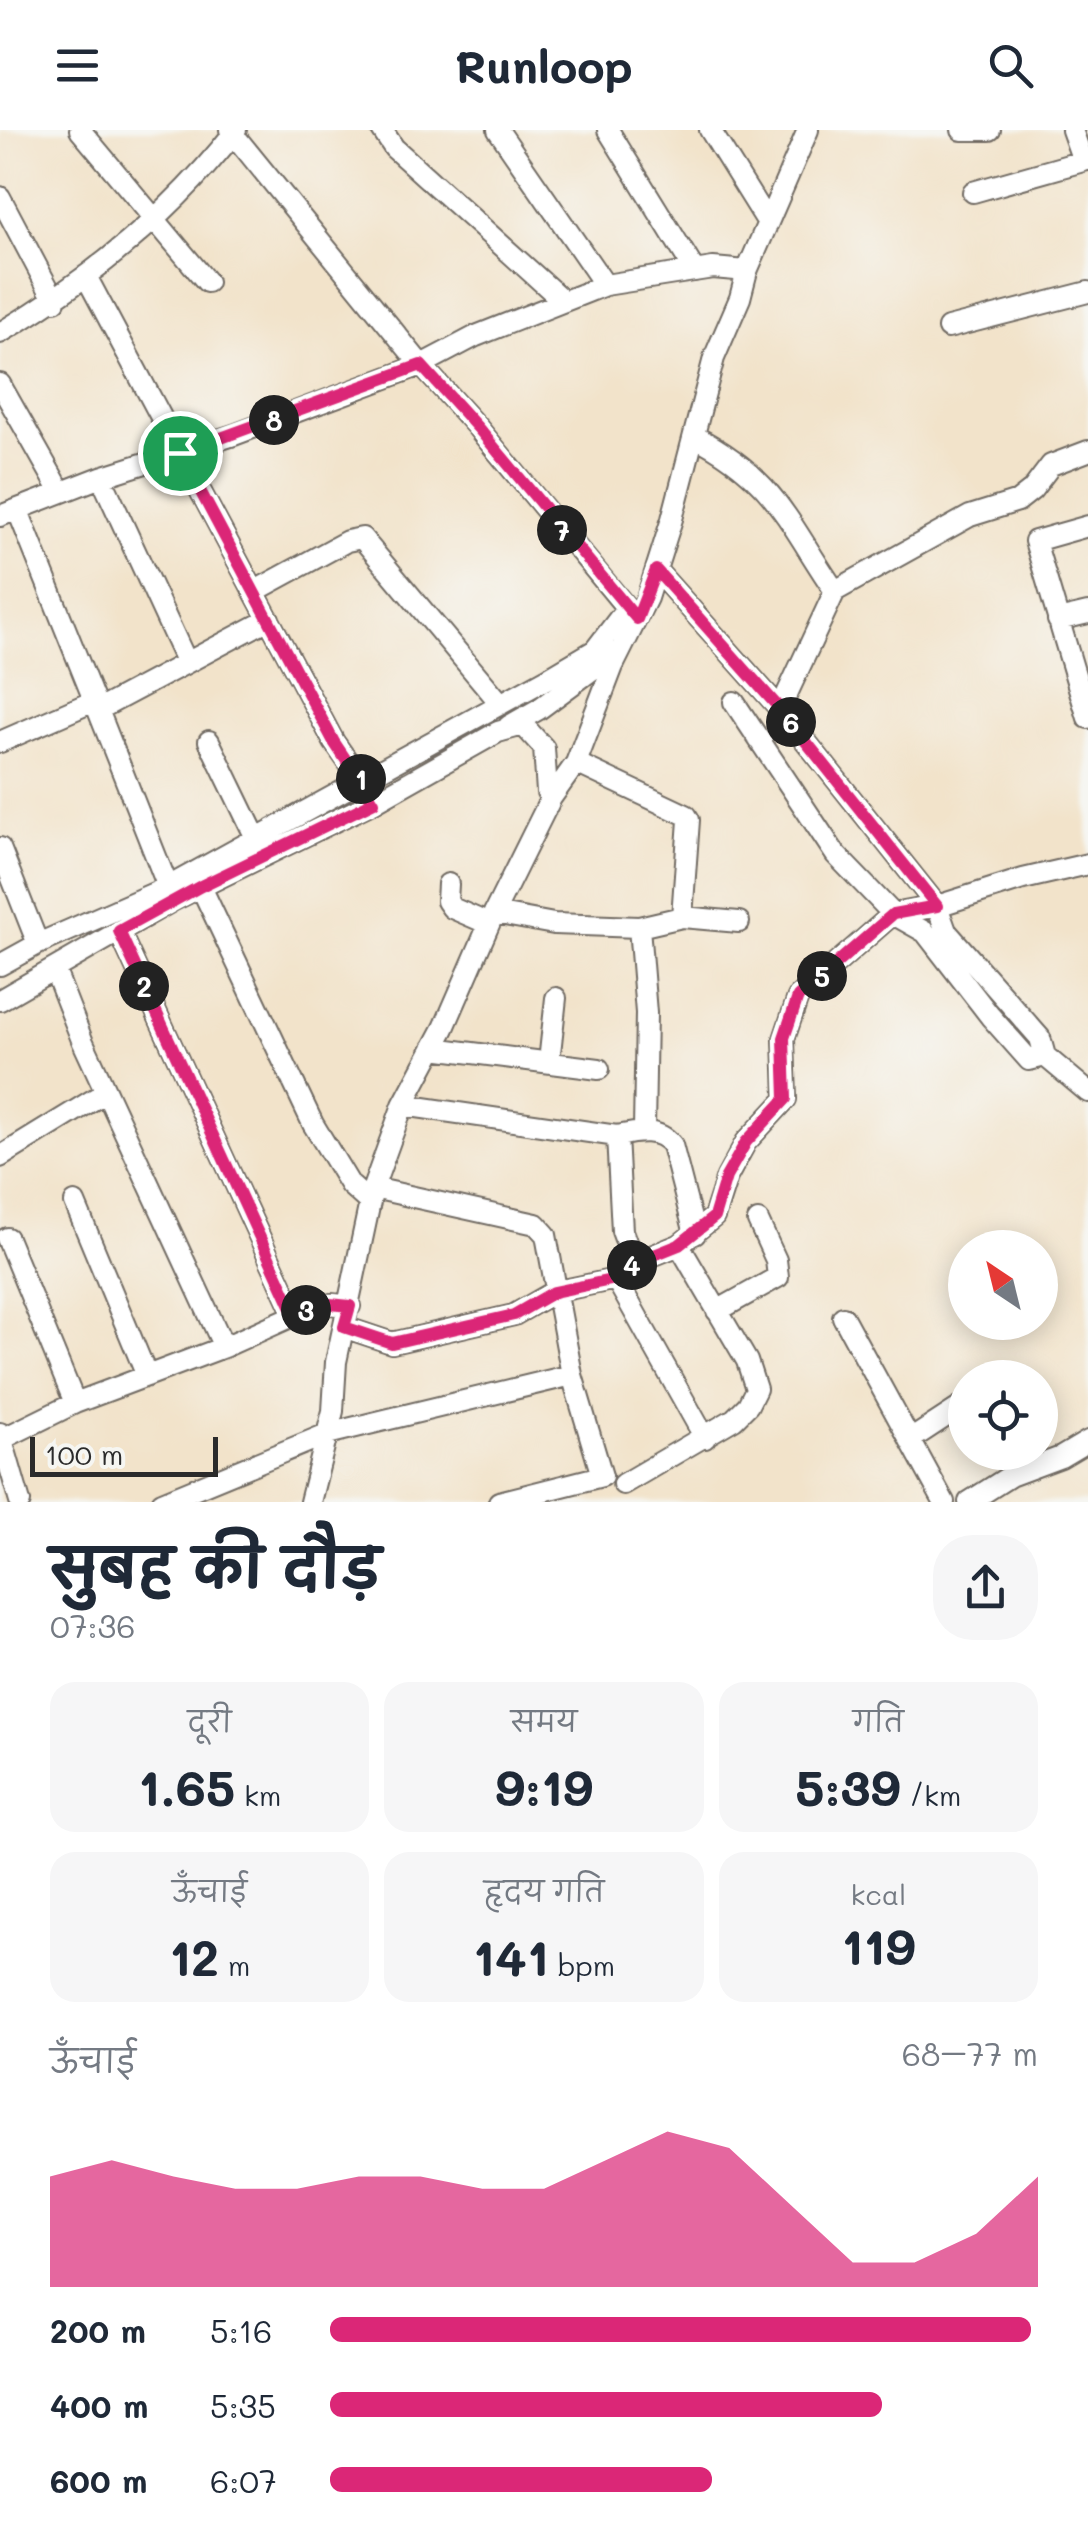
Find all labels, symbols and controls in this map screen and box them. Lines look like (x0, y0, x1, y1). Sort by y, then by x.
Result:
text: Runloop (455, 36, 633, 94)
icon: menu (50, 38, 105, 93)
icon: search (983, 38, 1038, 93)
pin: 8 (249, 395, 299, 445)
text: 8 (265, 402, 283, 438)
pin (138, 411, 223, 496)
icon: arrive (153, 426, 208, 481)
pin: 7 (537, 505, 587, 555)
text: 7 (554, 512, 570, 548)
pin: 6 (766, 697, 816, 747)
text: 6 (783, 704, 799, 740)
pin: 1 (336, 754, 386, 804)
text: 1 (355, 761, 367, 797)
pin: 5 (797, 951, 847, 1001)
text: 5 (814, 958, 830, 994)
pin: 2 (119, 961, 169, 1011)
text: 2 (136, 968, 152, 1004)
north arrow (948, 1230, 1058, 1340)
map controls (948, 1230, 1058, 1470)
pin: 4 (607, 1240, 657, 1290)
text: 4 (623, 1247, 641, 1283)
pin: 3 (281, 1285, 331, 1335)
text: 3 (298, 1292, 314, 1328)
button: locate (948, 1360, 1058, 1470)
scale bar (30, 1432, 218, 1476)
text: 100 m (45, 1436, 123, 1472)
text: सुबह की दौड़ (50, 1530, 381, 1602)
button: share (933, 1535, 1038, 1640)
text: 07:36 (50, 1604, 136, 1646)
text: दूरी (188, 1703, 232, 1739)
text: समय (511, 1703, 577, 1739)
text: गति (853, 1703, 904, 1739)
text: 1.65 (138, 1753, 235, 1819)
text: 9:19 (495, 1753, 593, 1819)
text: 5:39 (795, 1753, 900, 1819)
text: km (235, 1777, 281, 1813)
text: /km (900, 1777, 961, 1813)
text: ऊँचाई (172, 1873, 247, 1909)
text: हृदय गति (484, 1873, 604, 1909)
text: kcal (850, 1876, 906, 1912)
text: 119 (841, 1912, 916, 1978)
text: 12 (169, 1923, 219, 1989)
text: 141 (473, 1923, 549, 1989)
text: m (219, 1947, 250, 1983)
text: bpm (549, 1947, 615, 1983)
text: 68–77 m (902, 2032, 1038, 2074)
text: ऊँचाई (50, 2039, 136, 2081)
text: 200 m (50, 2309, 146, 2351)
text: 5:16 (210, 2309, 272, 2351)
text: 400 m (50, 2384, 148, 2426)
text: 5:35 (210, 2384, 276, 2426)
text: 600 m (50, 2459, 147, 2501)
text: 6:07 (210, 2459, 277, 2501)

